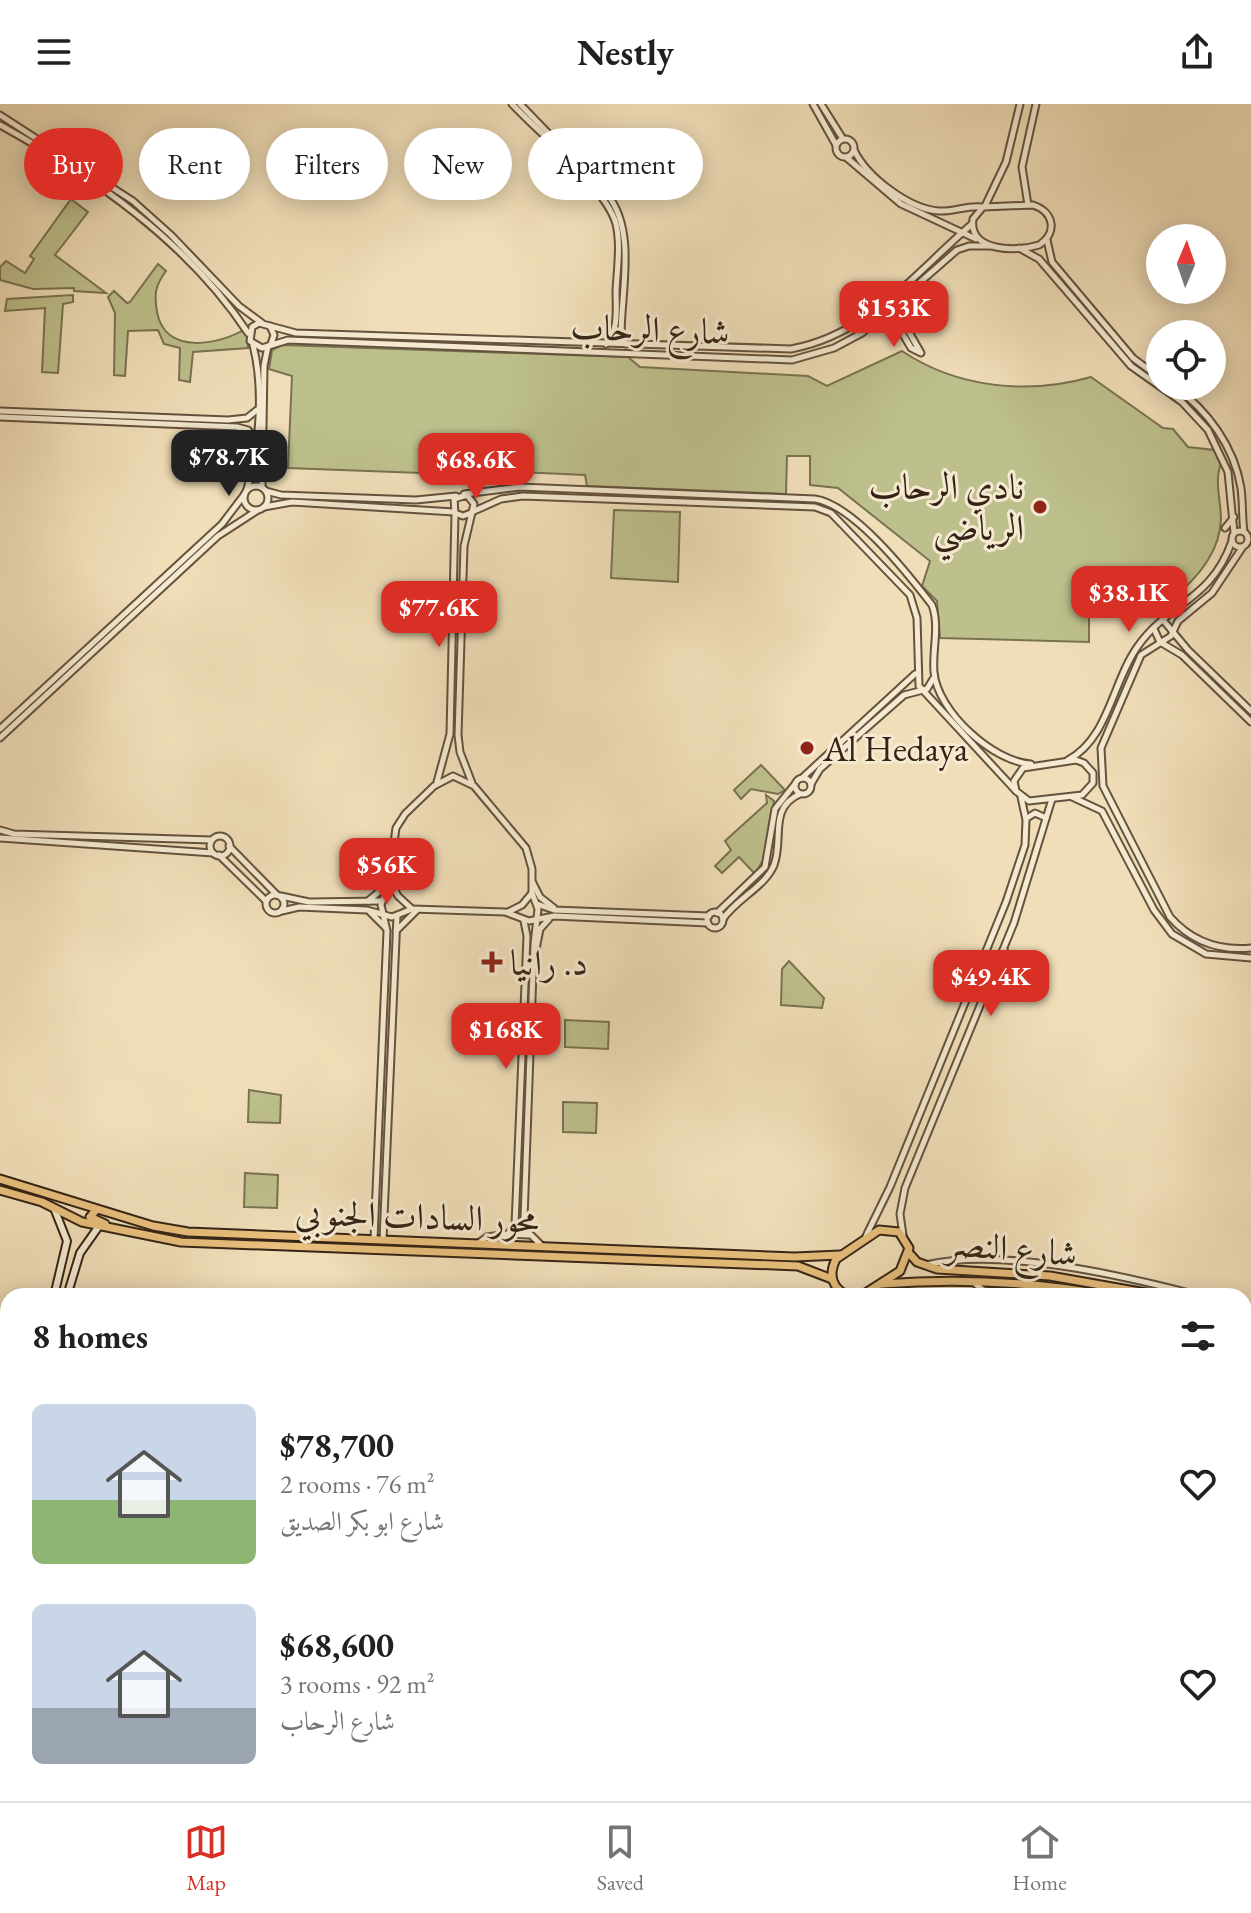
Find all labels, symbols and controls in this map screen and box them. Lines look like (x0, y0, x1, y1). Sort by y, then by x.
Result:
text: Nestly (577, 29, 674, 76)
icon: menu (32, 30, 76, 74)
icon: share (1175, 30, 1219, 74)
chip: Buy (24, 128, 123, 200)
chip: Rent (139, 128, 250, 200)
chip: Filters (266, 128, 388, 200)
chip: New (404, 128, 512, 200)
chip: Apartment (528, 128, 703, 200)
north arrow (1146, 224, 1226, 304)
map controls (1146, 224, 1226, 400)
pin: $153K (838, 281, 950, 349)
text: $153K (857, 290, 931, 324)
street label: شارع الرحاب (569, 303, 730, 362)
button: locate (1146, 320, 1226, 400)
pin: $78.7K (164, 430, 294, 498)
pin: $68.6K (411, 433, 541, 501)
text: $78.7K (189, 439, 269, 473)
text: $68.6K (436, 442, 516, 476)
place label: نادي الرحاب الرياضي (869, 463, 1024, 561)
marker: نادي الرحاب الرياضي (1031, 498, 1049, 516)
pin: $38.1K (1064, 566, 1194, 634)
text: $38.1K (1089, 575, 1169, 609)
pin: $77.6K (374, 581, 504, 649)
text: $77.6K (399, 590, 479, 624)
place label: Al Hedaya (822, 725, 969, 772)
marker: Al Hedaya (798, 739, 816, 757)
pin: $56K (340, 838, 434, 906)
text: $56K (357, 847, 417, 881)
place label: د. رانيا (510, 939, 588, 986)
pin: $49.4K (926, 950, 1056, 1018)
marker: د. رانيا (481, 951, 503, 973)
text: $49.4K (951, 959, 1031, 993)
pin: $168K (450, 1003, 562, 1071)
text: $168K (469, 1012, 543, 1046)
street label: محور السادات الجنوبي (294, 1188, 540, 1250)
street label: شارع النصر (940, 1219, 1079, 1284)
text: 8 homes (32, 1314, 148, 1358)
icon: filters (1176, 1314, 1220, 1358)
text: $78,700 (280, 1423, 394, 1467)
icon: home (96, 1436, 192, 1532)
icon: heart (1176, 1462, 1220, 1506)
text: 2 rooms · 76 m² (280, 1467, 435, 1501)
text: شارع ابو بكر الصديق (280, 1504, 444, 1538)
text: $68,600 (280, 1623, 394, 1667)
icon: home (96, 1636, 192, 1732)
icon: heart (1176, 1662, 1220, 1706)
text: 3 rooms · 92 m² (280, 1667, 435, 1701)
text: شارع الرحاب (280, 1704, 395, 1738)
tab: Map (184, 1820, 228, 1897)
tab: Saved (597, 1820, 644, 1897)
tab: Home (1012, 1820, 1067, 1897)

